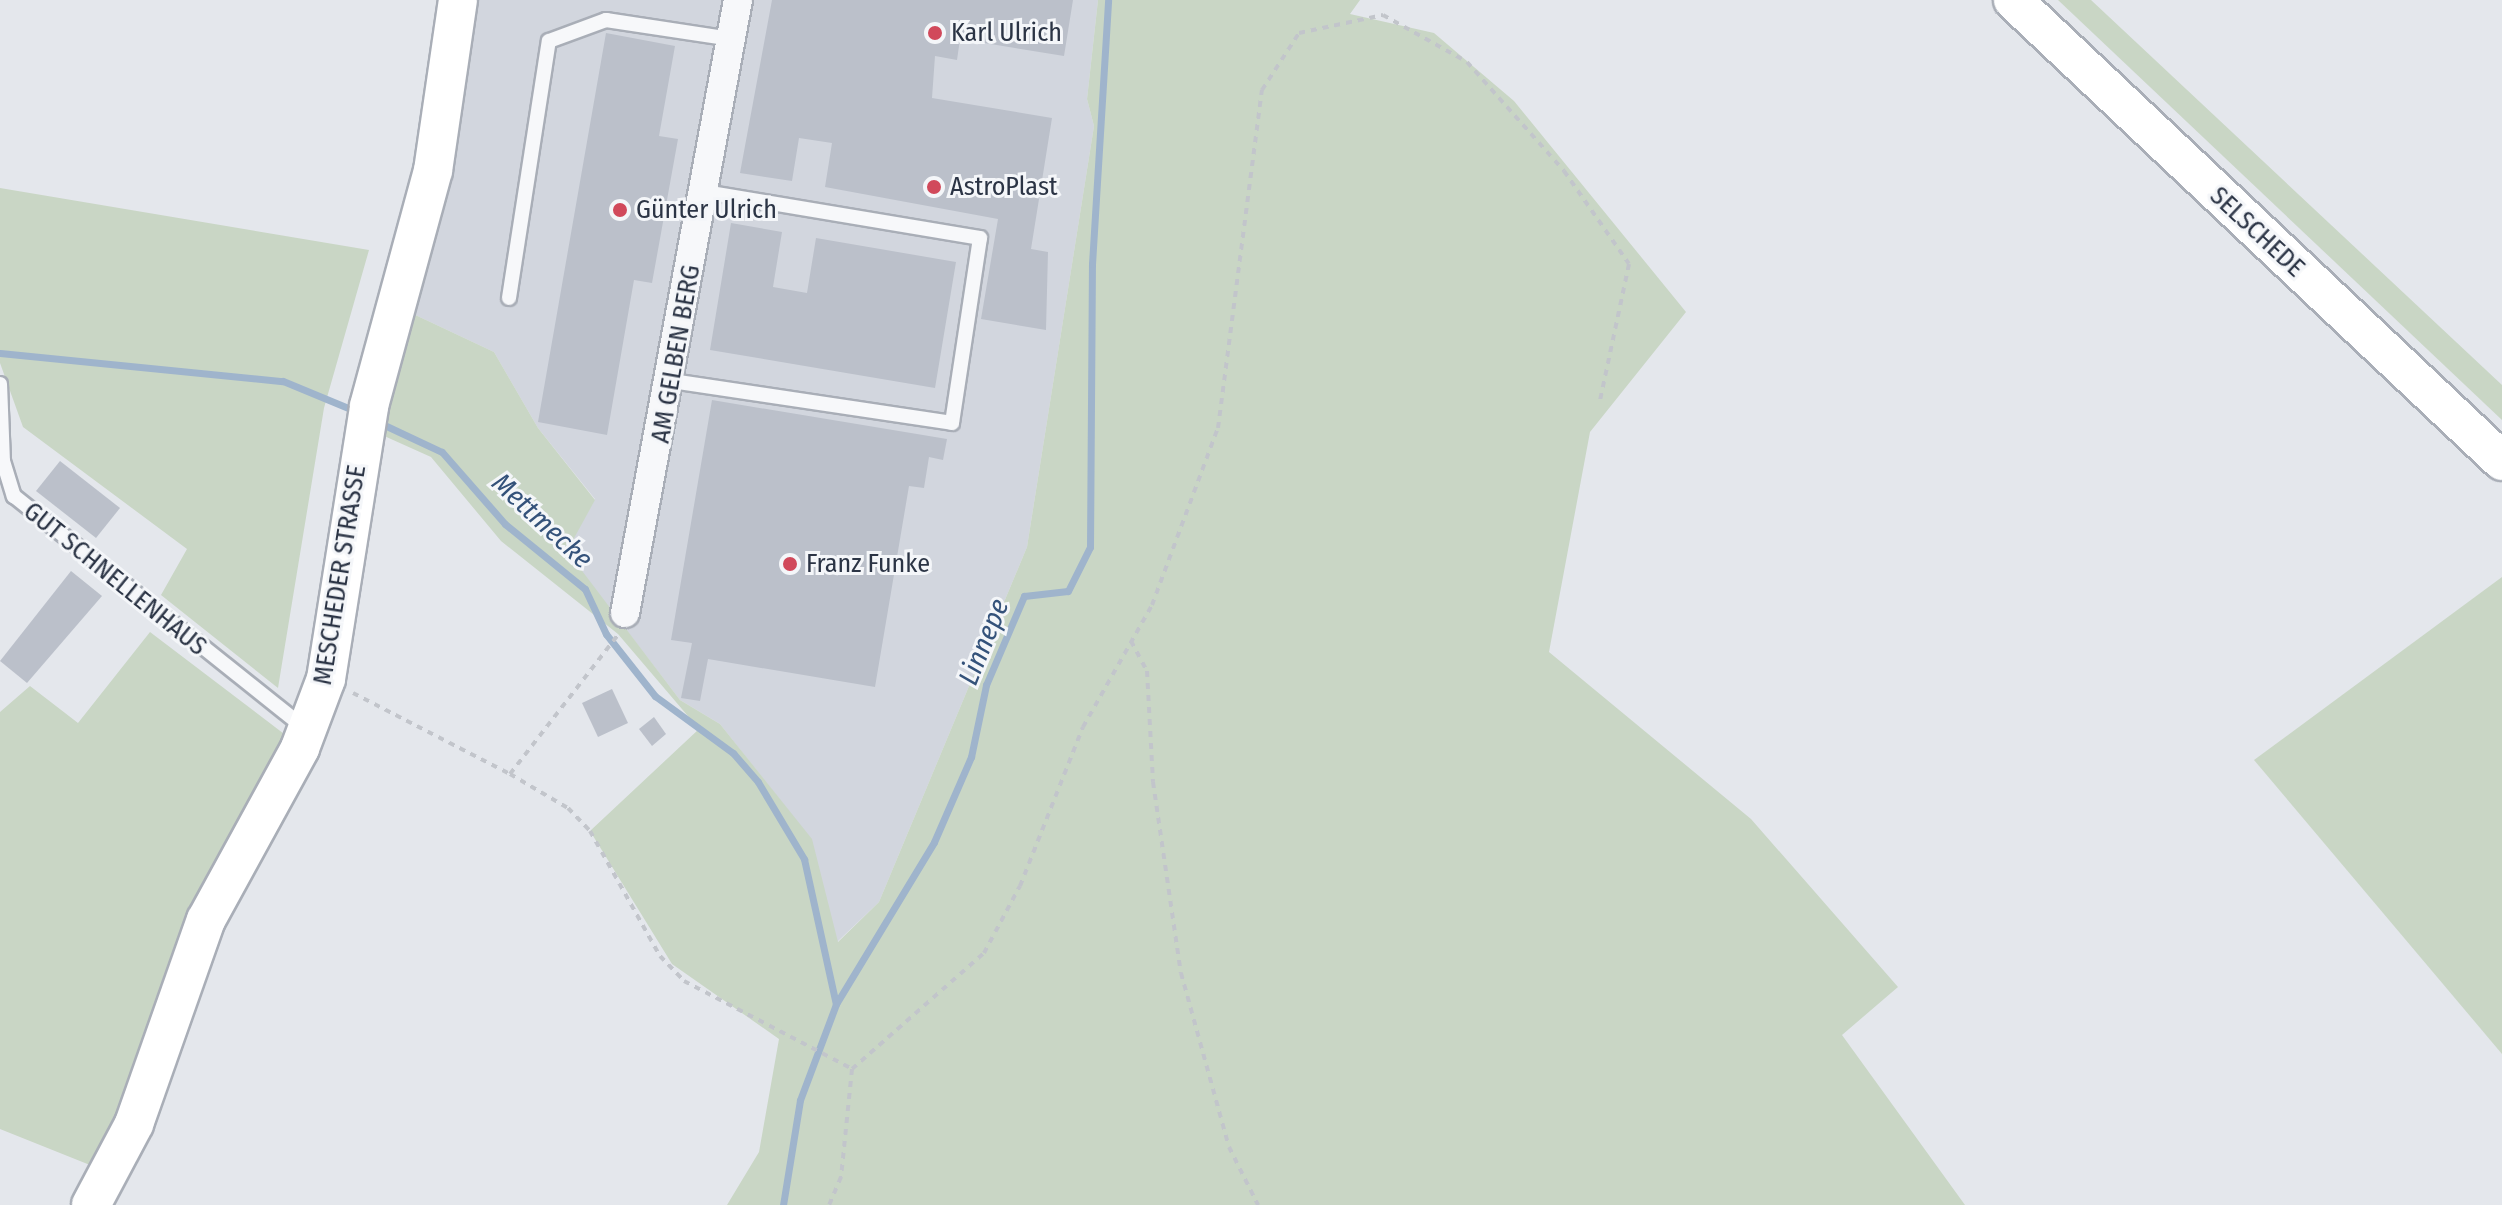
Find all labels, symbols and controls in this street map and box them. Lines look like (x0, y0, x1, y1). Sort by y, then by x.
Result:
place label: Karl Ulrich (951, 17, 1062, 49)
marker: Karl Ulrich (926, 24, 944, 42)
place label: AstroPlast (950, 171, 1058, 203)
marker: AstroPlast (925, 178, 943, 196)
street label: SELSCHEDE (2203, 180, 2311, 284)
place label: Günter Ulrich (636, 194, 777, 226)
marker: Günter Ulrich (611, 201, 629, 219)
street label: AM GELBEN BERG (645, 262, 707, 446)
street label: MESCHEDER STRASSE (307, 463, 373, 687)
water label: Mettmecke (485, 466, 599, 576)
street label: GUT SCHNELLENHAUS (17, 496, 213, 662)
place label: Franz Funke (806, 548, 930, 580)
marker: Franz Funke (781, 555, 799, 573)
water label: Linnepe (952, 594, 1016, 690)

